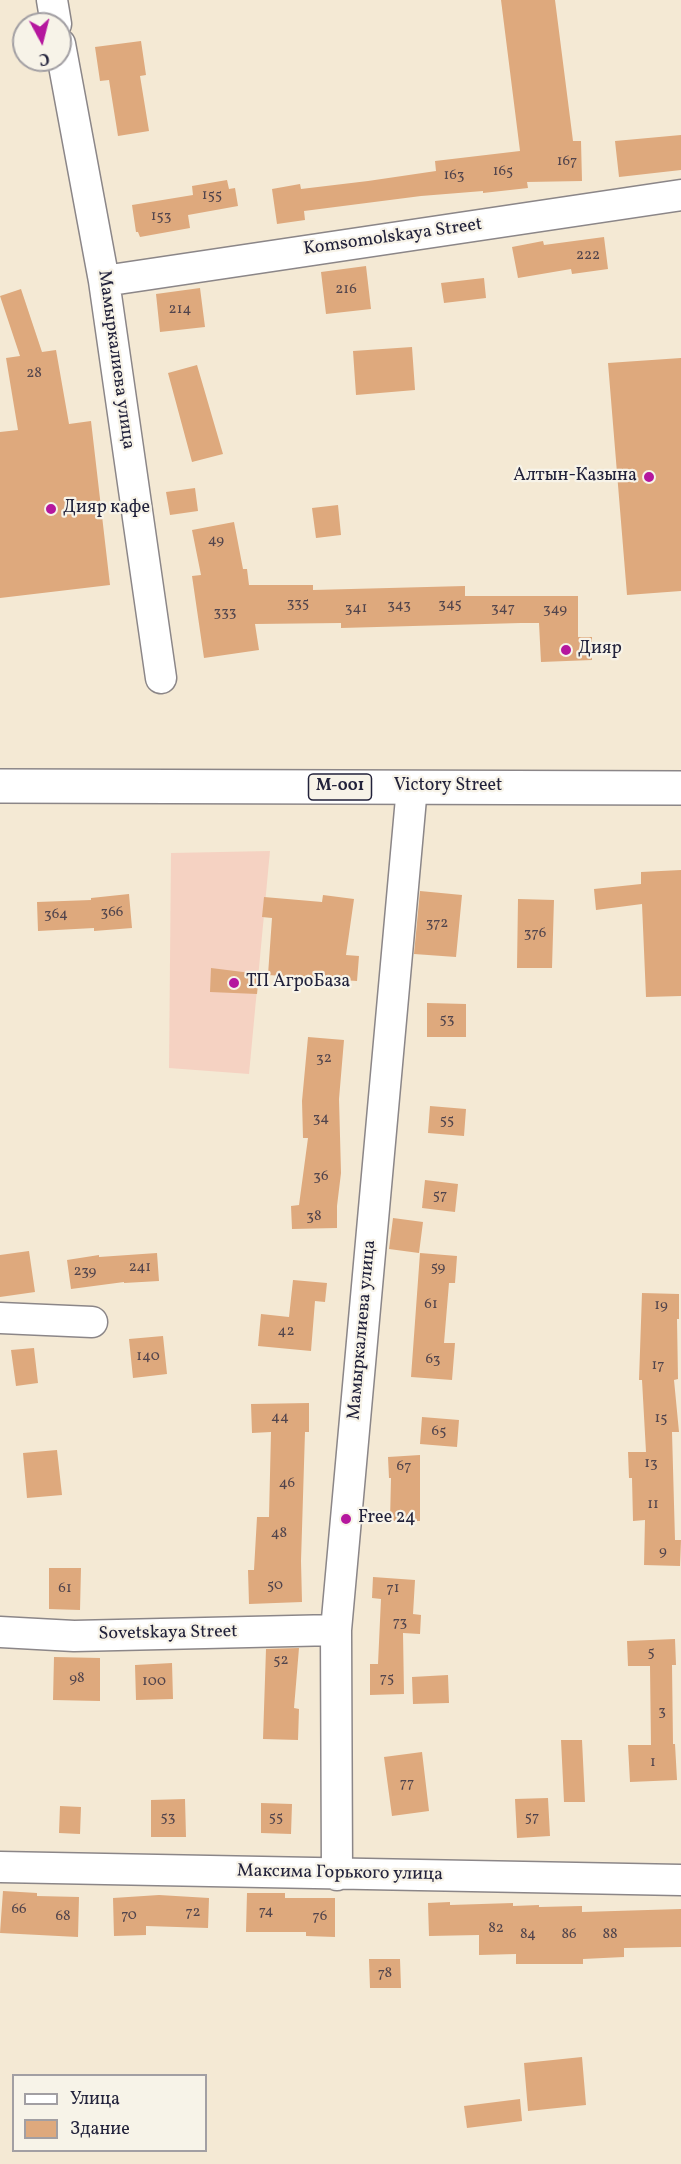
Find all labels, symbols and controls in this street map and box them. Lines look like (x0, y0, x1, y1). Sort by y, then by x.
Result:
north arrow (12, 12, 72, 72)
text: С (38, 46, 50, 69)
house number: 167 (557, 153, 577, 171)
house number: 165 (493, 163, 513, 181)
house number: 163 (444, 167, 464, 185)
house number: 155 (202, 187, 222, 205)
house number: 153 (151, 208, 171, 226)
street label: Komsomolskaya Street (302, 215, 484, 261)
house number: 222 (576, 247, 600, 265)
street label: Мамыркалиева улица (92, 269, 138, 451)
house number: 216 (335, 281, 357, 299)
house number: 214 (169, 301, 191, 319)
house number: 28 (26, 365, 42, 383)
place label: Алтын-Казына (513, 466, 637, 488)
marker: Алтын-Казына (642, 470, 656, 484)
place label: Дияр кафе (63, 498, 150, 520)
marker: Дияр кафе (44, 502, 58, 516)
house number: 49 (208, 532, 224, 550)
house number: 335 (287, 595, 309, 613)
house number: 345 (438, 596, 462, 614)
house number: 343 (387, 597, 411, 615)
house number: 341 (345, 600, 367, 618)
house number: 347 (491, 600, 515, 618)
house number: 349 (543, 601, 567, 619)
house number: 333 (214, 604, 236, 622)
place label: Дияр (578, 639, 622, 661)
marker: Дияр (559, 643, 573, 657)
road number: М-001 (308, 774, 372, 800)
street label: Victory Street (394, 776, 502, 798)
house number: 366 (101, 904, 123, 922)
house number: 364 (44, 906, 68, 924)
house number: 372 (426, 915, 448, 933)
house number: 376 (524, 925, 546, 943)
place label: ТП АгроБаза (246, 972, 350, 994)
marker: ТП АгроБаза (227, 976, 241, 990)
house number: 53 (440, 1011, 454, 1029)
house number: 32 (316, 1050, 332, 1068)
house number: 34 (313, 1110, 329, 1128)
house number: 55 (440, 1112, 454, 1130)
house number: 36 (313, 1168, 329, 1186)
house number: 57 (433, 1187, 447, 1205)
house number: 38 (306, 1208, 322, 1226)
street label: Мамыркалиева улица (344, 1239, 382, 1421)
house number: 241 (129, 1259, 151, 1277)
house number: 59 (431, 1259, 445, 1277)
house number: 239 (74, 1263, 96, 1281)
house number: 61 (424, 1296, 438, 1314)
house number: 19 (654, 1297, 668, 1315)
house number: 42 (277, 1323, 295, 1341)
house number: 140 (136, 1348, 160, 1366)
house number: 63 (425, 1351, 441, 1369)
house number: 17 (651, 1357, 665, 1375)
house number: 44 (271, 1409, 289, 1427)
house number: 15 (654, 1410, 668, 1428)
house number: 65 (432, 1423, 446, 1441)
house number: 13 (644, 1455, 658, 1473)
house number: 67 (397, 1458, 411, 1476)
house number: 46 (279, 1475, 295, 1493)
house number: 11 (647, 1496, 659, 1514)
place label: Free 24 (358, 1508, 416, 1530)
marker: Free 24 (339, 1512, 353, 1526)
house number: 48 (271, 1525, 287, 1543)
house number: 9 (659, 1543, 667, 1561)
house number: 50 (267, 1577, 283, 1595)
house number: 61 (58, 1580, 72, 1598)
house number: 71 (386, 1580, 400, 1598)
house number: 73 (393, 1614, 407, 1632)
street label: Sovetskaya Street (98, 1622, 238, 1646)
house number: 5 (647, 1644, 655, 1662)
house number: 52 (273, 1652, 289, 1670)
house number: 98 (69, 1670, 85, 1688)
house number: 75 (380, 1670, 394, 1688)
house number: 100 (142, 1673, 166, 1691)
house number: 3 (658, 1703, 666, 1721)
house number: 1 (650, 1754, 656, 1772)
house number: 77 (400, 1775, 414, 1793)
house number: 53 (161, 1809, 175, 1827)
house number: 55 (269, 1809, 283, 1827)
house number: 57 (525, 1809, 539, 1827)
street label: Максима Горького улица (237, 1861, 443, 1887)
house number: 66 (11, 1901, 27, 1919)
house number: 74 (259, 1903, 273, 1921)
house number: 72 (185, 1904, 201, 1922)
house number: 70 (121, 1907, 137, 1925)
house number: 68 (55, 1908, 71, 1926)
house number: 76 (313, 1908, 327, 1926)
house number: 82 (488, 1920, 504, 1938)
house number: 84 (520, 1926, 536, 1944)
house number: 86 (561, 1926, 577, 1944)
house number: 88 (602, 1926, 618, 1944)
house number: 78 (378, 1965, 392, 1983)
legend (12, 2074, 207, 2152)
text: Улица (70, 2087, 120, 2112)
text: Здание (70, 2117, 130, 2142)

